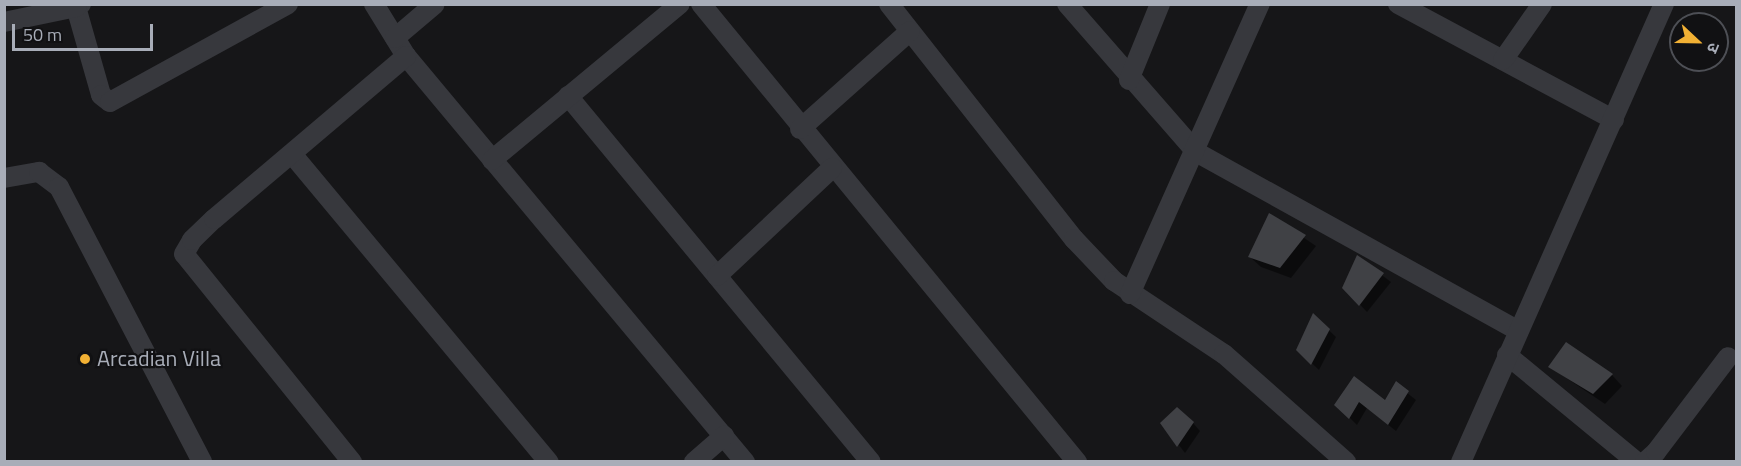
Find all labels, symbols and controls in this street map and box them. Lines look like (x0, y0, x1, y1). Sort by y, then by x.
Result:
scale bar (15, 12, 156, 50)
north arrow (1669, 12, 1729, 72)
text: 50 m (23, 21, 62, 48)
text: उ (1701, 39, 1727, 57)
place label: Arcadian Villa (97, 346, 221, 372)
marker: Arcadian Villa (78, 352, 92, 366)

